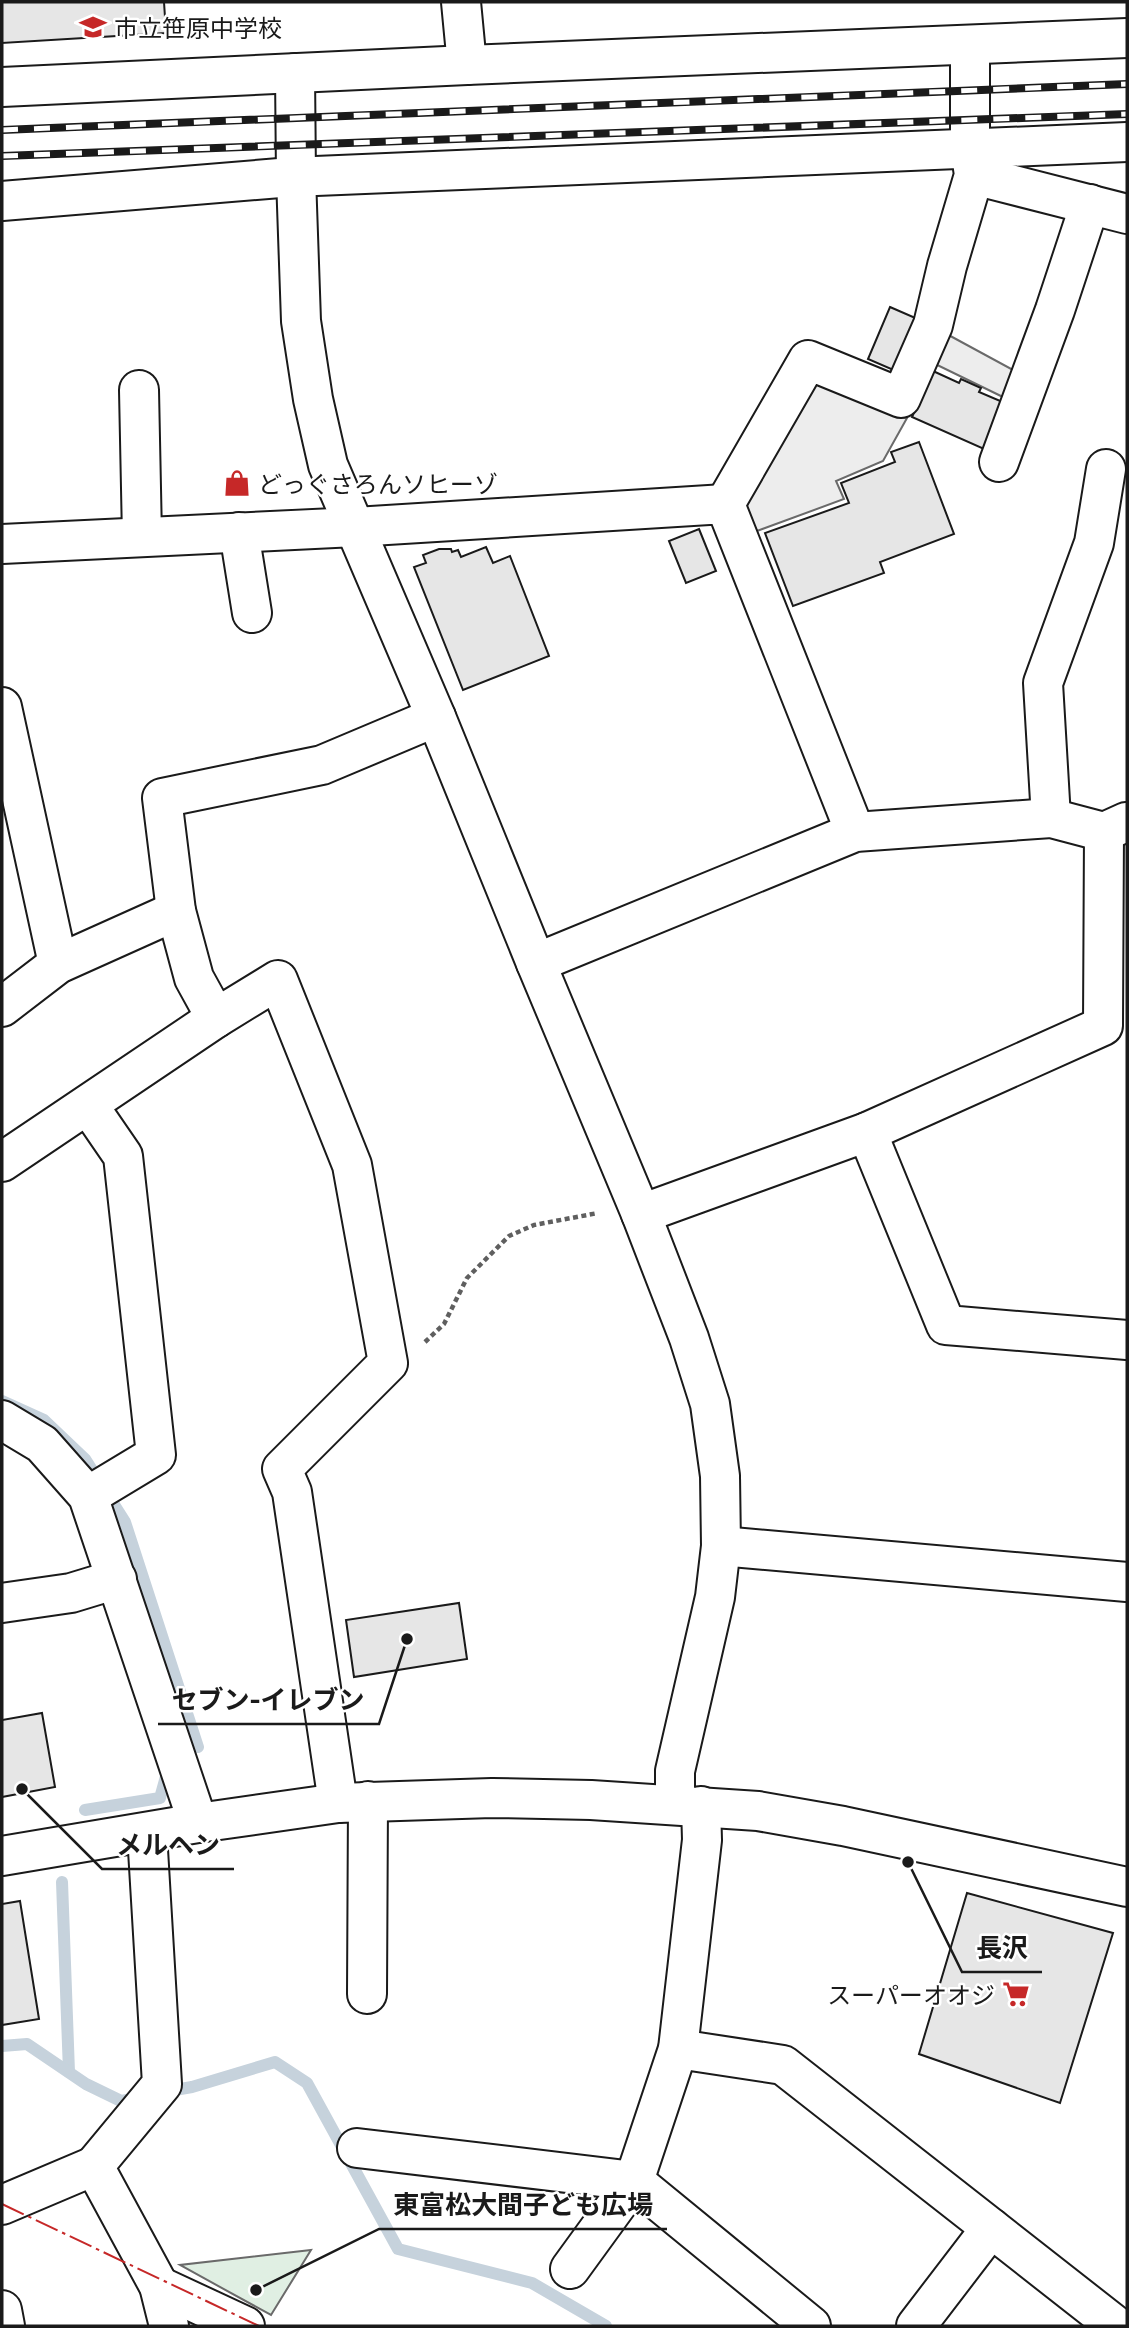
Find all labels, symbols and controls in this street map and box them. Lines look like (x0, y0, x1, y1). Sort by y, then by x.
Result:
school or university icon: 市立笹原中学校 (78, 12, 108, 42)
place label: 市立笹原中学校 (114, 13, 282, 42)
shop icon: どっぐさろんソヒーゾ (222, 468, 252, 498)
place label: どっぐさろんソヒーゾ (258, 469, 498, 498)
callout: セブン-イレブン (158, 1677, 379, 1724)
text: セブン-イレブン (171, 1683, 365, 1714)
callout: メルヘン (102, 1822, 234, 1869)
text: メルヘン (116, 1828, 220, 1859)
callout: 長沢 (962, 1925, 1042, 1972)
text: 長沢 (976, 1931, 1028, 1962)
supermarket icon: スーパーオオジ (1001, 1979, 1031, 2009)
place label: スーパーオオジ (827, 1980, 995, 2009)
callout: 東富松大間子ども広場 (379, 2182, 667, 2229)
text: 東富松大間子ども広場 (393, 2188, 653, 2219)

